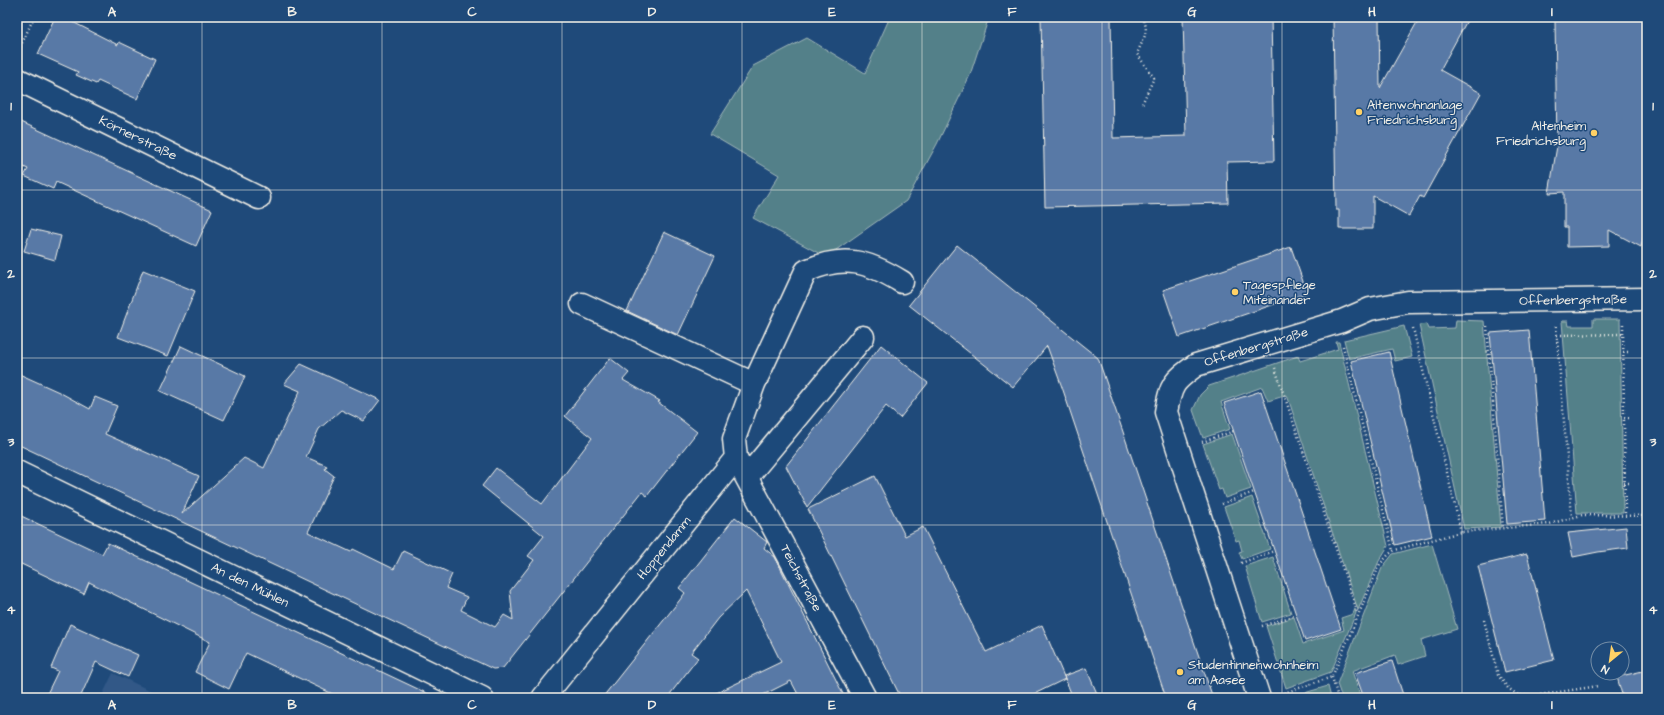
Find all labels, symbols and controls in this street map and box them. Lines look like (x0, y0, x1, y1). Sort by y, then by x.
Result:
text: A (108, 3, 117, 21)
text: B (287, 3, 297, 21)
text: C (467, 3, 477, 21)
text: D (648, 3, 657, 21)
text: E (828, 3, 836, 21)
text: F (1007, 3, 1017, 21)
text: G (1187, 3, 1197, 21)
text: H (1368, 3, 1376, 21)
text: I (1551, 3, 1553, 21)
place label: Altenwohnanlage Friedrichsburg (1367, 96, 1462, 130)
text: 1 (10, 97, 12, 115)
text: 1 (1652, 97, 1654, 115)
marker: Altenwohnanlage Friedrichsburg (1354, 107, 1364, 117)
street label: Körnerstraße (96, 111, 180, 165)
place label: Altenheim Friedrichsburg (1496, 117, 1587, 151)
marker: Altenheim Friedrichsburg (1589, 128, 1599, 138)
text: 2 (6, 265, 15, 283)
text: 2 (1648, 265, 1657, 283)
place label: Tagespflege Miteinander (1243, 276, 1316, 309)
marker: Tagespflege Miteinander (1230, 287, 1240, 297)
street label: Offenbergstraße (1519, 290, 1627, 311)
street label: Offenbergstraße (1202, 323, 1310, 372)
text: 3 (7, 433, 15, 451)
text: 3 (1649, 433, 1657, 451)
street label: Hoppendamm (633, 512, 696, 583)
street label: Teichstraße (776, 541, 826, 615)
street label: An den Mühlen (208, 558, 293, 612)
text: 4 (7, 601, 16, 619)
text: 4 (1649, 601, 1658, 619)
north arrow (1590, 641, 1630, 681)
place label: Studentinnenwohnheim am Aasee (1188, 656, 1319, 689)
text: N (1599, 661, 1612, 678)
marker: Studentinnenwohnheim am Aasee (1175, 667, 1185, 677)
text: A (108, 696, 117, 714)
text: B (287, 696, 297, 714)
text: C (467, 696, 477, 714)
text: D (648, 696, 657, 714)
text: E (828, 696, 836, 714)
text: F (1007, 696, 1017, 714)
text: G (1187, 696, 1197, 714)
text: H (1368, 696, 1376, 714)
text: I (1551, 696, 1553, 714)

